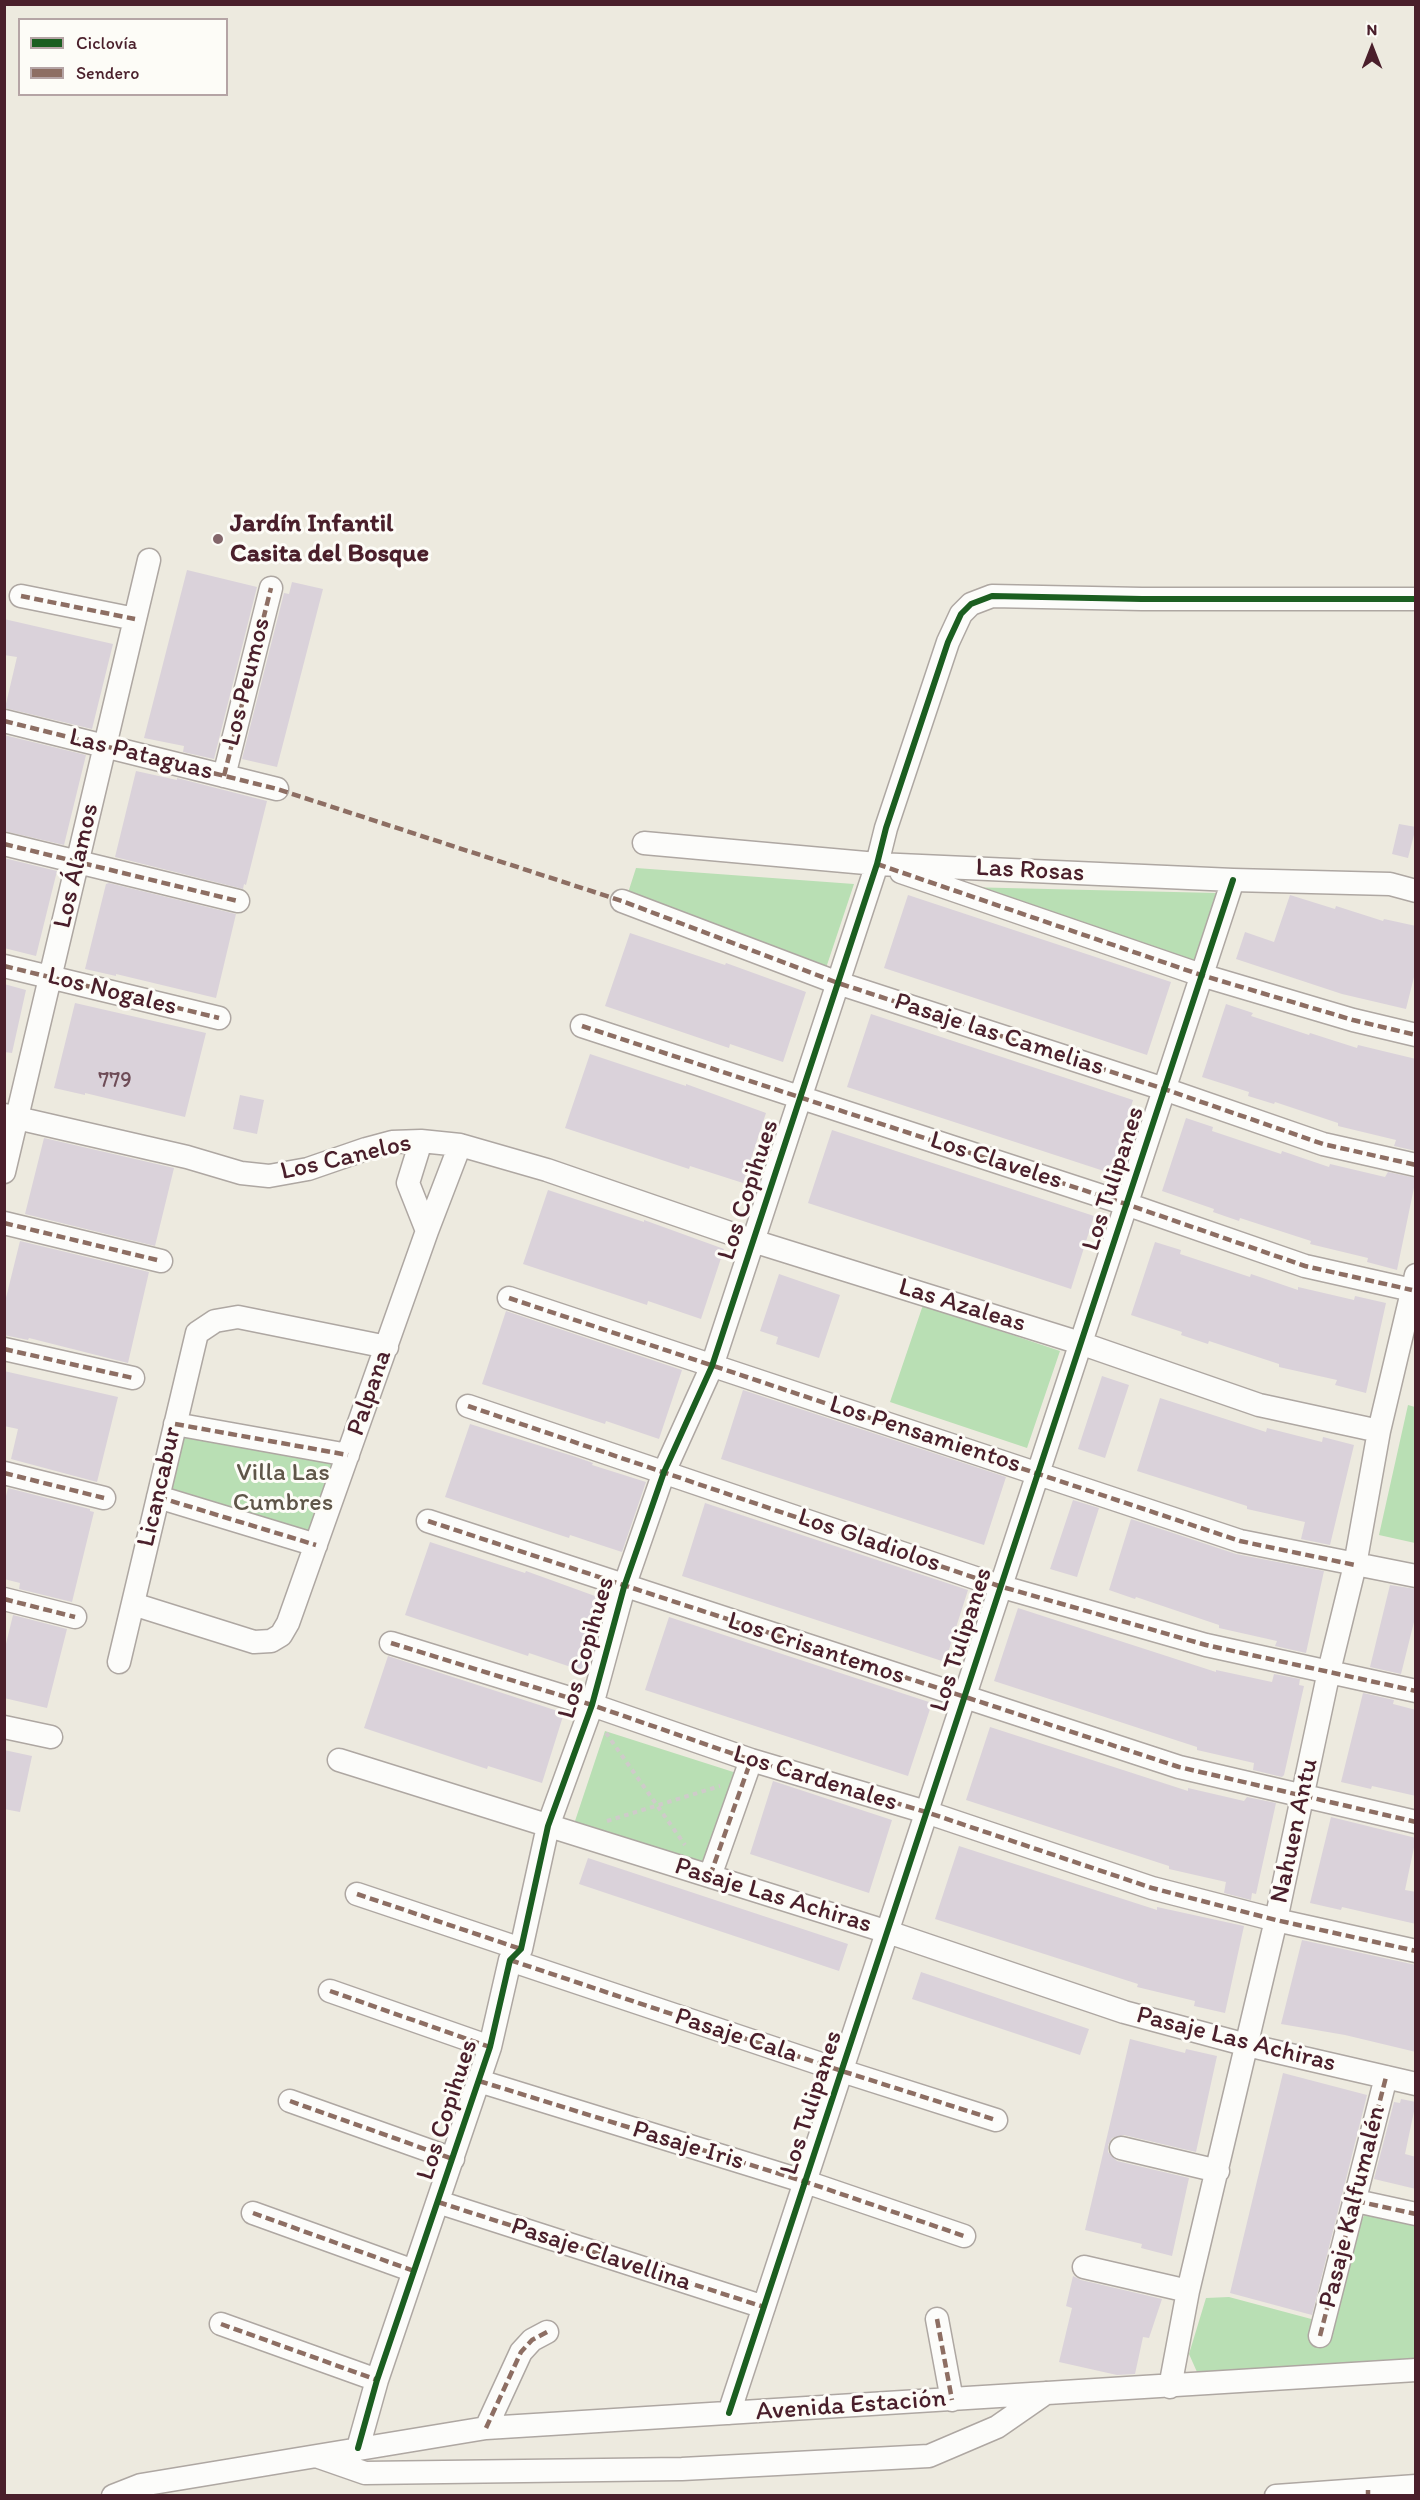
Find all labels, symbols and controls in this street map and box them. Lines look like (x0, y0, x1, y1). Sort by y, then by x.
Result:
legend (18, 18, 228, 96)
north arrow (1342, 18, 1402, 78)
text: N (1367, 20, 1377, 39)
text: Ciclovía (76, 32, 137, 54)
text: Sendero (76, 62, 139, 84)
place label: Jardín Infantil Casita del Bosque (230, 508, 429, 570)
marker: Jardín Infantil Casita del Bosque (211, 532, 225, 546)
street label: Los Peumos (216, 615, 278, 749)
street label: Las Pataguas (66, 722, 216, 788)
street label: Los Álamos (47, 800, 107, 932)
street label: Las Rosas (975, 853, 1085, 889)
street label: Los Nogales (44, 961, 180, 1023)
street label: Pasaje las Camelias (890, 986, 1108, 1084)
house number: 779 (98, 1068, 132, 1094)
street label: Los Tulipanes (1076, 1103, 1152, 1255)
street label: Los Copihues (712, 1116, 786, 1264)
street label: Los Claveles (926, 1125, 1066, 1197)
street label: Los Canelos (277, 1128, 415, 1188)
street label: Las Azaleas (895, 1272, 1029, 1340)
street label: Palpana (341, 1346, 399, 1440)
street label: Los Pensamientos (825, 1389, 1025, 1481)
street label: Licancabur (131, 1424, 189, 1550)
park label: Villa Las Cumbres (233, 1457, 333, 1518)
street label: Los Gladiolos (794, 1502, 944, 1580)
street label: Los Tulipanes (924, 1564, 1000, 1716)
street label: Los Copihues (552, 1573, 622, 1723)
street label: Los Crisantemos (723, 1606, 909, 1692)
street label: Los Cardenales (729, 1739, 901, 1819)
street label: Nahuen Antu (1264, 1756, 1326, 1906)
street label: Pasaje Las Achiras (671, 1851, 875, 1941)
street label: Pasaje Las Achiras (1133, 2000, 1339, 2080)
street label: Pasaje Cala (671, 2002, 801, 2070)
street label: Los Tulipanes (774, 2027, 850, 2179)
street label: Los Copihues (411, 2036, 485, 2184)
street label: Pasaje Kalfumalén (1313, 2103, 1393, 2311)
street label: Pasaje Iris (628, 2114, 748, 2178)
street label: Pasaje Clavellina (507, 2211, 695, 2299)
street label: Avenida Estación (755, 2384, 947, 2428)

